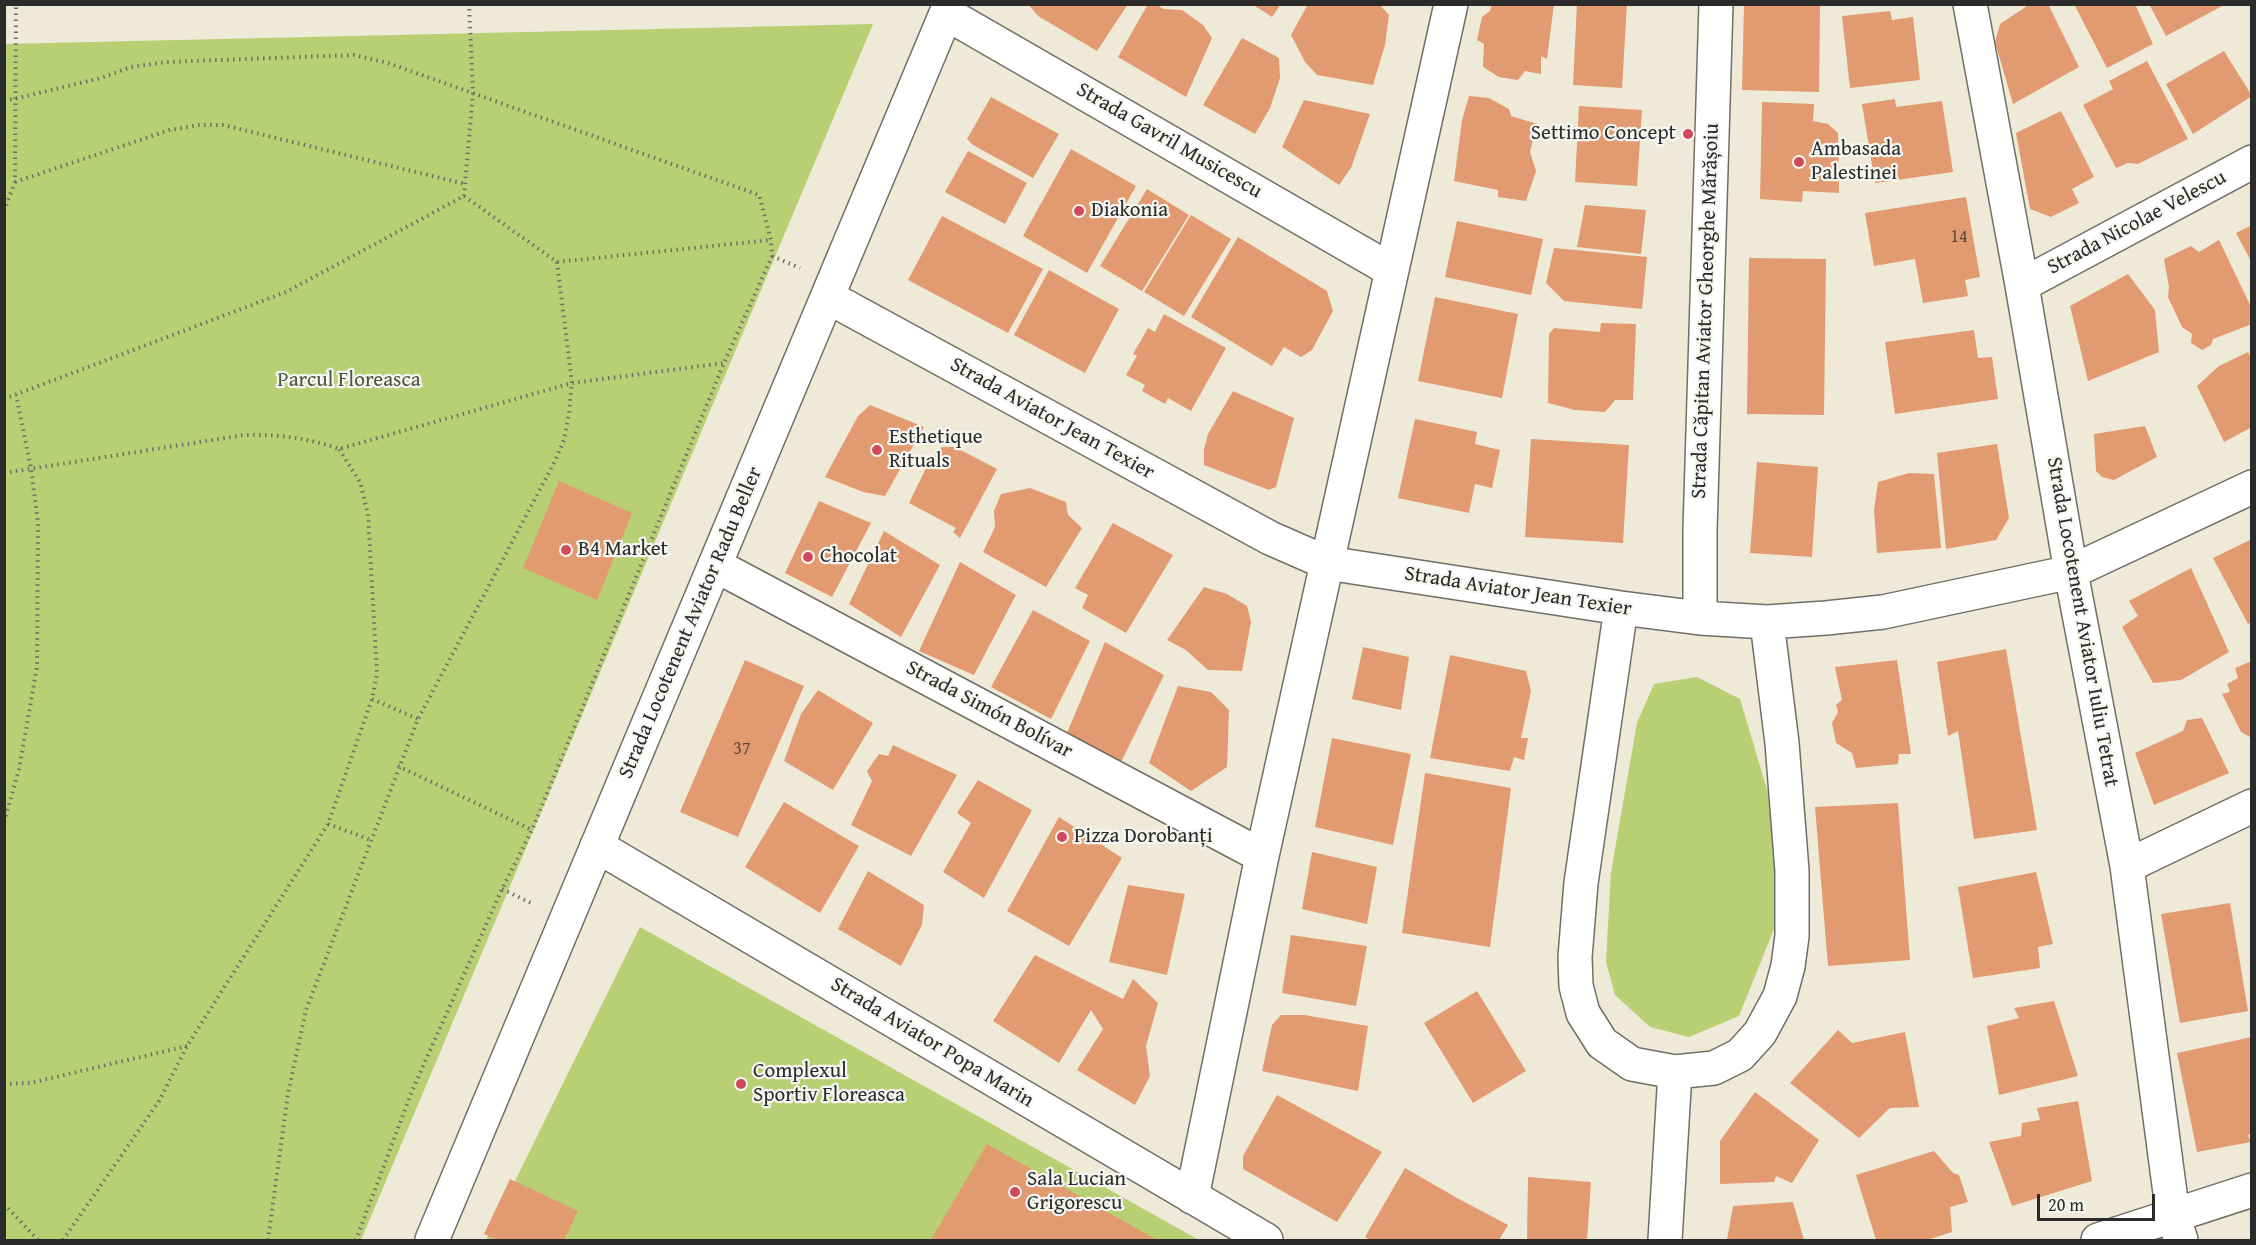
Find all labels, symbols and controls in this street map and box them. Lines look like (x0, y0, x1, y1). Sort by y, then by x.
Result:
street label: Strada Gavril Musicescu (1072, 78, 1266, 204)
place label: Settimo Concept (1531, 121, 1676, 147)
street label: Strada Căpitan Aviator Gheorghe Mărășoiu (1687, 123, 1725, 499)
marker: Settimo Concept (1681, 127, 1695, 141)
place label: Ambasada Palestinei (1811, 137, 1901, 187)
marker: Ambasada Palestinei (1792, 155, 1806, 169)
street label: Strada Nicolae Velescu (2043, 165, 2231, 281)
place label: Diakonia (1091, 198, 1168, 224)
marker: Diakonia (1072, 204, 1086, 218)
house number: 14 (1950, 226, 1968, 248)
street label: Strada Aviator Jean Texier (945, 352, 1159, 486)
park label: Parcul Floreasca (277, 368, 421, 394)
place label: Esthetique Rituals (889, 425, 983, 475)
marker: Esthetique Rituals (870, 443, 884, 457)
street label: Strada Locotenent Aviator Iuliu Tetrat (2041, 455, 2123, 789)
street label: Strada Locotenent Aviator Radu Beller (614, 463, 768, 783)
place label: B4 Market (578, 537, 668, 563)
marker: B4 Market (559, 543, 573, 557)
place label: Chocolat (820, 544, 897, 570)
marker: Chocolat (801, 550, 815, 564)
street label: Strada Aviator Jean Texier (1403, 562, 1633, 622)
street label: Strada Simón Bolívar (901, 655, 1077, 765)
house number: 37 (733, 738, 751, 760)
place label: Pizza Dorobanți (1074, 824, 1213, 850)
marker: Pizza Dorobanți (1055, 830, 1069, 844)
street label: Strada Aviator Popa Marin (826, 972, 1038, 1114)
place label: Complexul Sportiv Floreasca (753, 1059, 905, 1109)
marker: Complexul Sportiv Floreasca (734, 1077, 748, 1091)
place label: Sala Lucian Grigorescu (1027, 1167, 1126, 1217)
scale bar (2040, 1182, 2158, 1220)
marker: Sala Lucian Grigorescu (1008, 1185, 1022, 1199)
text: 20 m (2048, 1191, 2084, 1218)

